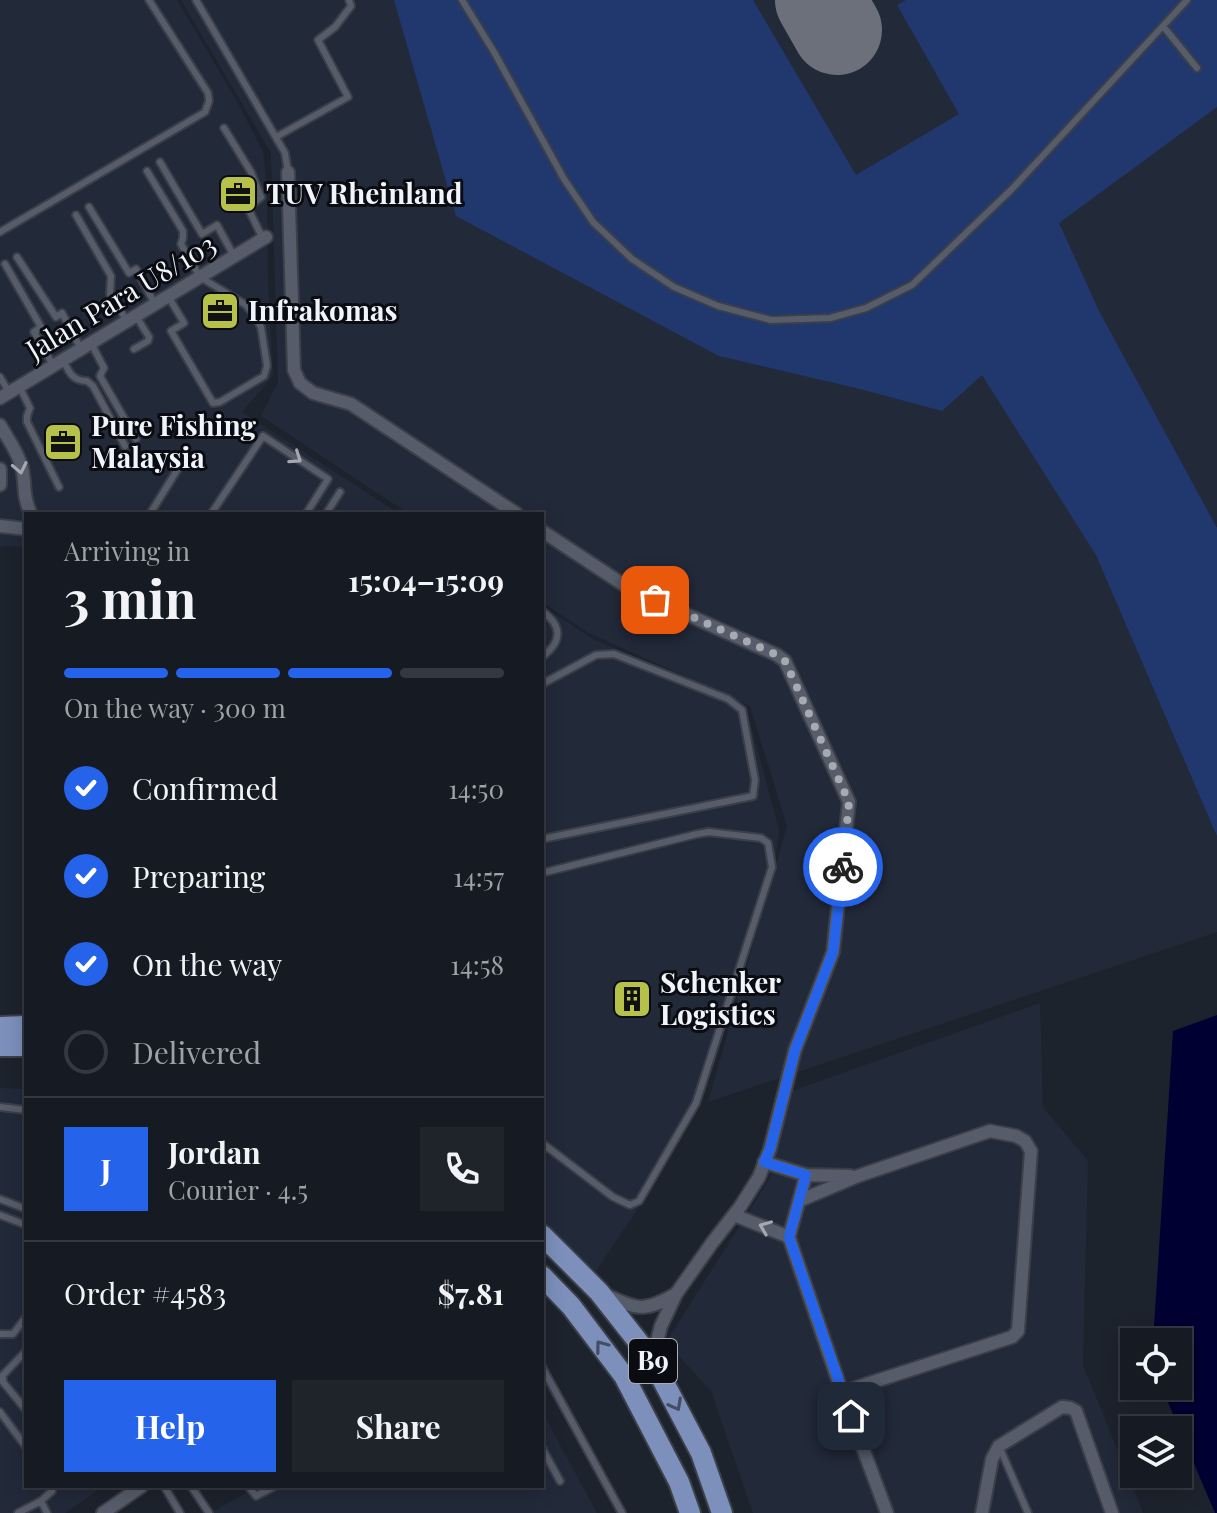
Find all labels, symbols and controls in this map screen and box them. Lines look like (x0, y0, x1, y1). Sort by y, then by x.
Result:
office icon: TUV Rheinland (217, 173, 259, 215)
place label: TUV Rheinland (266, 174, 463, 211)
street label: Jalan Para U8/103 (18, 224, 222, 367)
office icon: Infrakomas (199, 290, 241, 332)
place label: Infrakomas (248, 291, 398, 328)
place label: Pure Fishing Malaysia (91, 406, 256, 475)
office icon: Pure Fishing Malaysia (42, 421, 84, 463)
one-way arrow (287, 448, 302, 463)
one-way arrow (11, 461, 28, 474)
text: Arriving in (64, 533, 190, 568)
text: 15:04–15:09 (348, 560, 504, 600)
text: 3 min (64, 563, 197, 632)
pin (621, 566, 689, 634)
icon: bag (633, 578, 677, 622)
text: On the way · 300 m (64, 690, 286, 725)
icon: check (64, 766, 108, 810)
text: Confirmed (132, 768, 278, 808)
text: 14:50 (448, 771, 504, 806)
courier (803, 827, 883, 907)
icon: bike (821, 845, 865, 889)
icon: check (64, 854, 108, 898)
text: Preparing (132, 856, 265, 896)
text: 14:57 (453, 859, 504, 894)
icon: check (64, 942, 108, 986)
text: On the way (132, 944, 282, 984)
text: 14:58 (450, 947, 504, 982)
place label: Schenker Logistics (660, 963, 781, 1032)
building icon: Schenker Logistics (611, 978, 653, 1020)
text: Delivered (132, 1032, 261, 1072)
button: phone (420, 1127, 504, 1211)
text: Jordan (168, 1132, 261, 1172)
text: J (101, 1149, 111, 1189)
text: Courier · 4.5 (168, 1172, 308, 1207)
one-way arrow (759, 1220, 773, 1237)
text: Order #4583 (64, 1273, 226, 1313)
text: $7.81 (438, 1273, 504, 1313)
map controls (1120, 1328, 1192, 1488)
button: locate (1120, 1328, 1192, 1400)
road number: B9 (629, 1339, 677, 1383)
one-way arrow (597, 1340, 611, 1355)
button: Help (64, 1380, 276, 1472)
button: Share (292, 1380, 504, 1472)
pin (817, 1382, 885, 1450)
icon: home (829, 1394, 873, 1438)
one-way arrow (667, 1397, 682, 1411)
button: layers (1120, 1416, 1192, 1488)

